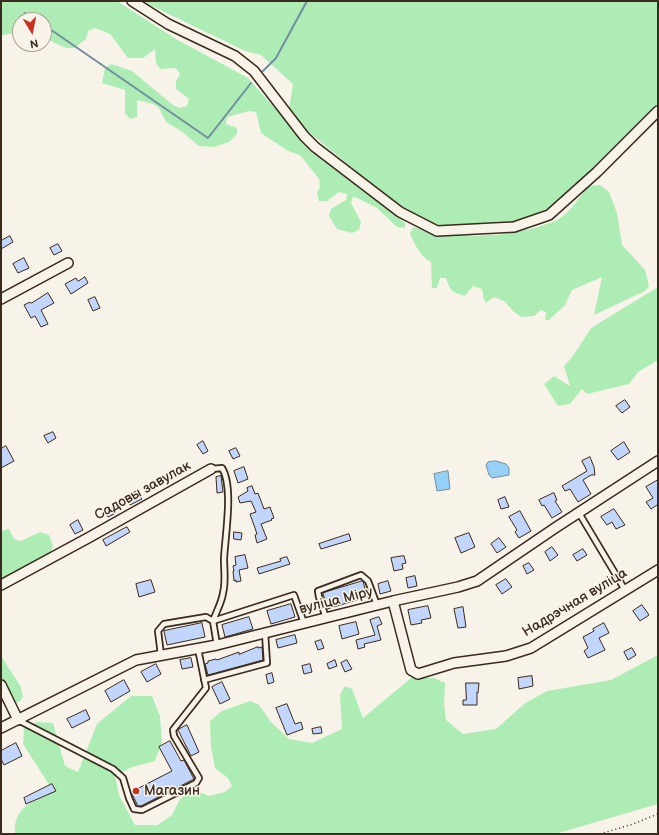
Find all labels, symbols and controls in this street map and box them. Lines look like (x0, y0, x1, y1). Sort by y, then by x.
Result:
north arrow (12, 12, 52, 52)
text: N (29, 36, 39, 50)
street label: Садовы завулак (92, 458, 194, 524)
street label: Надрэчная вуліца (520, 565, 630, 641)
street label: вуліца Міру (298, 584, 374, 618)
place label: Магазин (144, 783, 200, 799)
marker: Магазин (131, 786, 141, 796)

